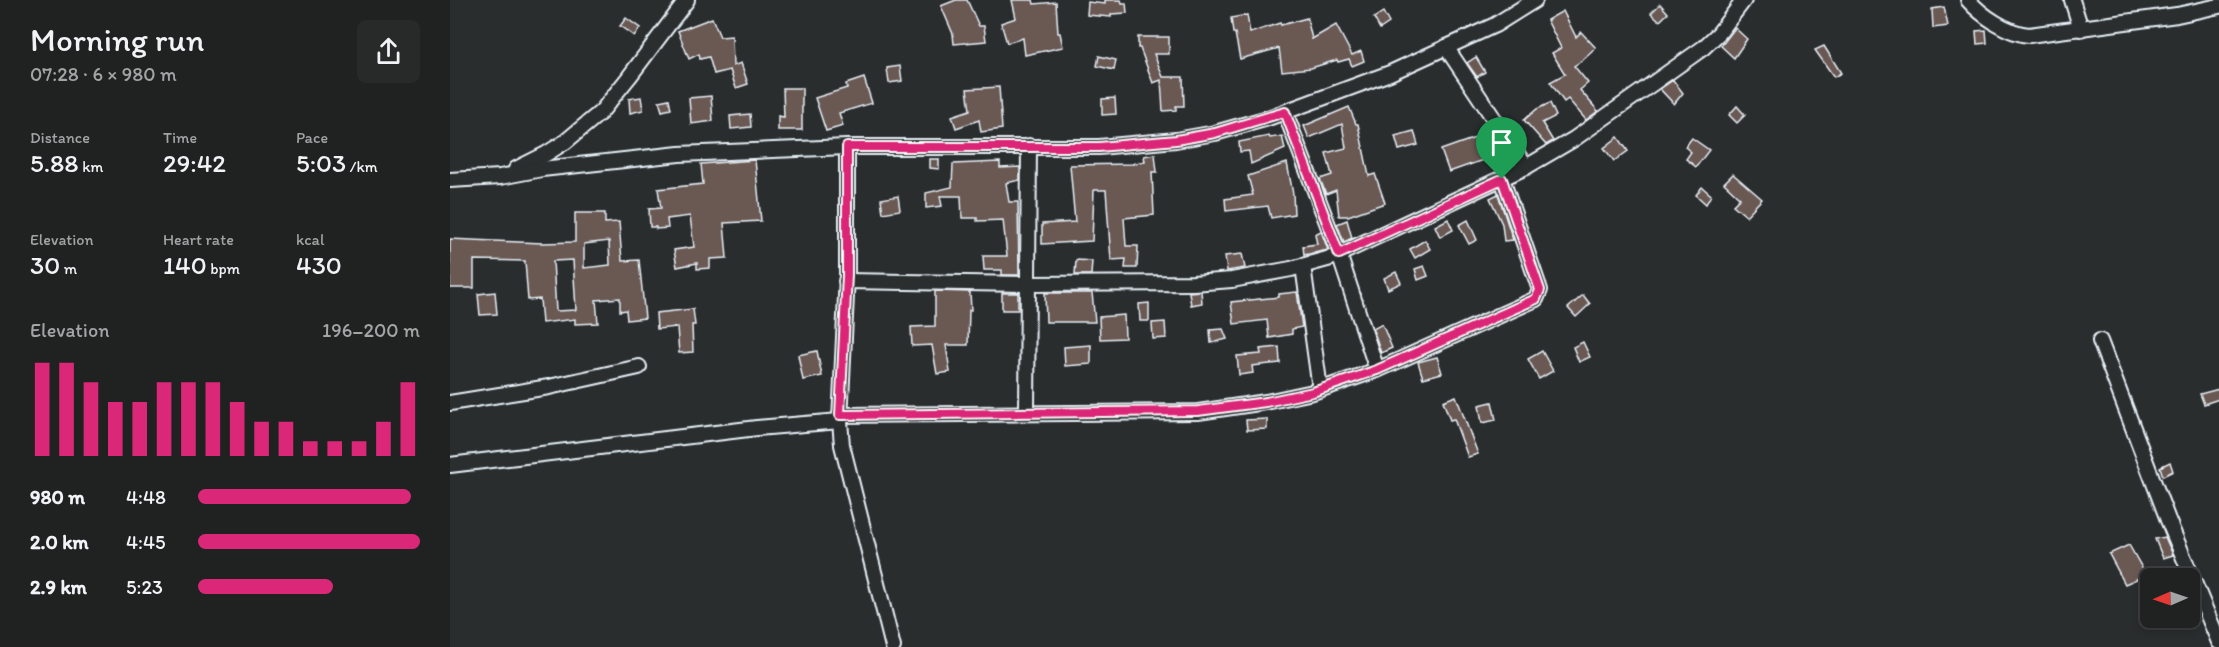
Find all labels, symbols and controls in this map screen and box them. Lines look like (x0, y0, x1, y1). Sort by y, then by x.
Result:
text: Morning run (30, 20, 205, 59)
button: share (357, 20, 420, 83)
text: 07:28 · 6 × 980 m (30, 62, 177, 86)
pin (1476, 117, 1527, 179)
icon: arrive (1485, 126, 1518, 159)
text: Distance (30, 128, 90, 147)
text: Time (163, 128, 197, 147)
text: Pace (296, 128, 328, 147)
text: 5.88 (30, 147, 79, 179)
text: 29:42 (163, 147, 226, 179)
text: 5:03 (296, 147, 346, 179)
text: km (79, 157, 103, 176)
text: /km (346, 157, 378, 176)
text: Elevation (30, 230, 94, 249)
text: Heart rate (163, 230, 234, 249)
text: kcal (296, 230, 324, 249)
text: 30 (30, 249, 60, 281)
text: 140 (163, 249, 207, 281)
text: 430 (296, 249, 342, 281)
text: m (60, 259, 77, 278)
text: bpm (207, 259, 240, 278)
text: Elevation (30, 318, 109, 342)
text: 196–200 m (322, 318, 420, 342)
text: 980 m (30, 485, 85, 509)
text: 4:48 (126, 485, 166, 509)
text: 2.0 km (30, 530, 89, 554)
text: 4:45 (126, 530, 165, 554)
north arrow (2140, 568, 2200, 628)
map controls (2140, 568, 2200, 628)
text: 2.9 km (30, 575, 87, 599)
text: 5:23 (126, 575, 163, 599)

